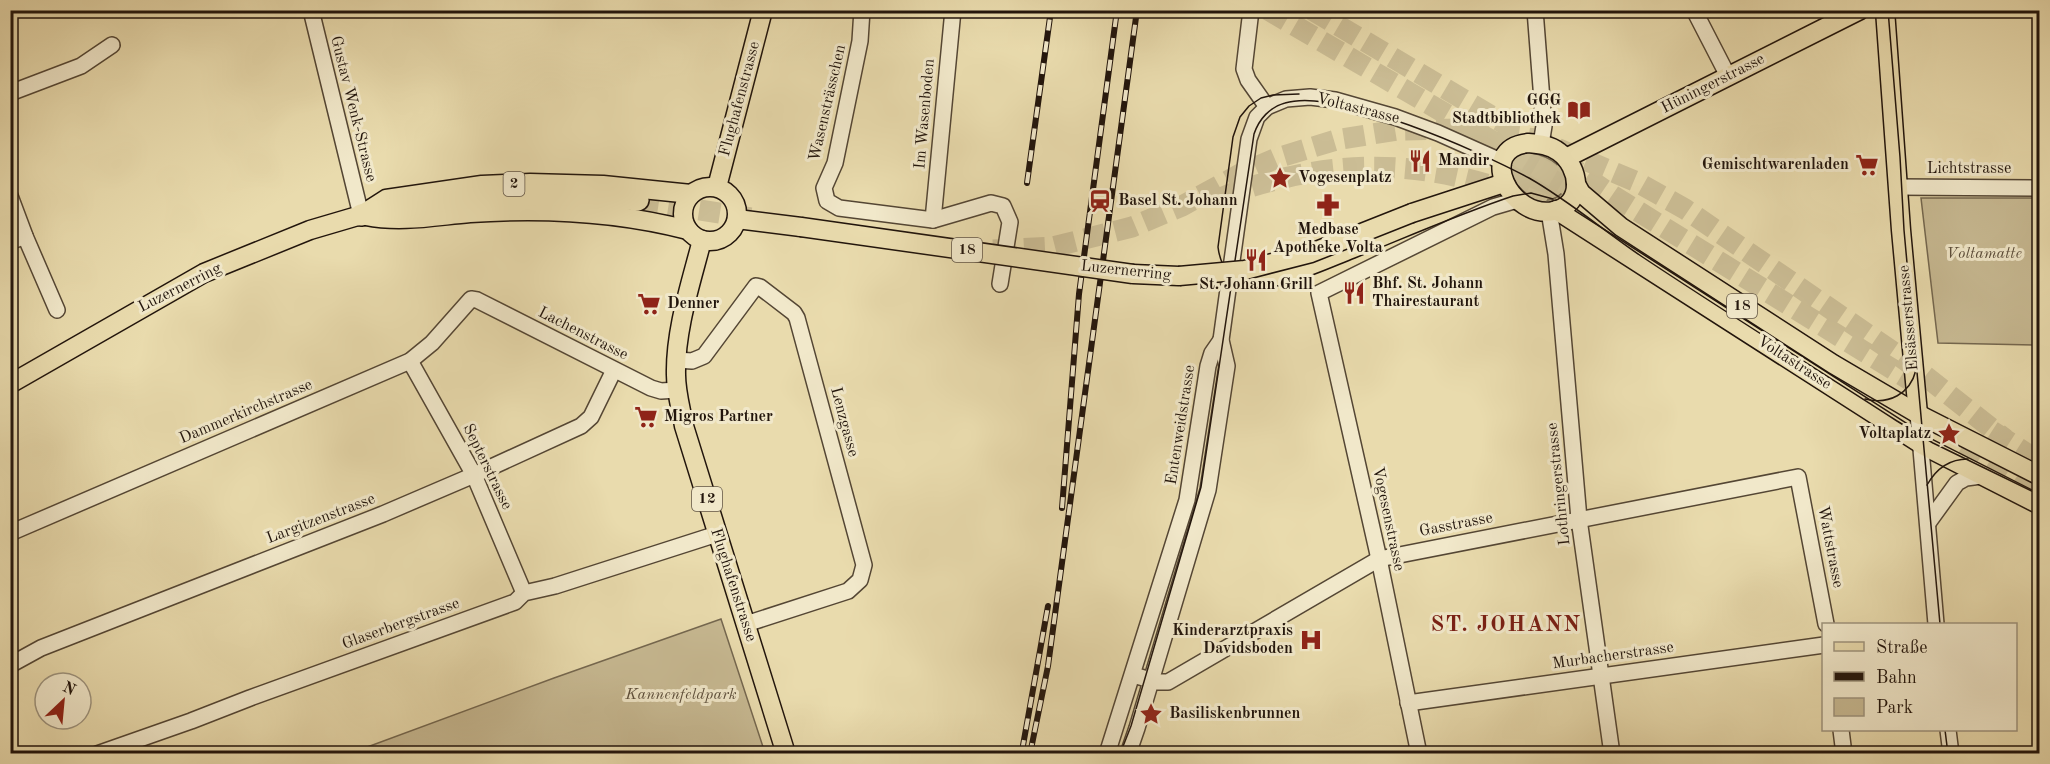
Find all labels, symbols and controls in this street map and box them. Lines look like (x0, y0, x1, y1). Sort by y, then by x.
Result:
street label: Gustav Wenk-Strasse (327, 34, 379, 184)
street label: Flughafenstrasse (717, 40, 763, 158)
street label: Wasensträsschen (807, 43, 849, 163)
street label: Hüningerstrasse (1659, 51, 1767, 117)
street label: Im Wasenboden (912, 58, 938, 170)
street label: Voltastrasse (1315, 91, 1401, 127)
place label: GGG Stadtbibliothek (1452, 93, 1561, 127)
library icon: GGG Stadtbibliothek (1566, 97, 1592, 123)
restaurant icon: Mandir (1407, 148, 1433, 174)
supermarket icon: Gemischtwarenladen (1854, 152, 1880, 178)
place label: Mandir (1438, 153, 1490, 169)
place label: Gemischtwarenladen (1702, 157, 1849, 173)
street label: Lichtstrasse (1927, 161, 2011, 177)
place icon: Vogesenplatz (1267, 165, 1293, 191)
place label: Vogesenplatz (1298, 170, 1392, 186)
road number: 2 (504, 172, 524, 196)
station icon: Basel St. Johann (1087, 188, 1113, 214)
pharmacy icon: Medbase Apotheke Volta (1315, 192, 1341, 218)
place label: Basel St. Johann (1118, 193, 1238, 209)
place label: Medbase Apotheke Volta (1273, 222, 1383, 256)
road number: 18 (952, 238, 982, 262)
park label: Voltamatte (1946, 246, 2022, 262)
restaurant icon: St. Johann Grill (1243, 247, 1269, 273)
street label: Luzernerring (1080, 258, 1172, 284)
street label: Luzernerring (136, 260, 224, 316)
street label: Elsässerstrasse (1896, 264, 1922, 372)
place label: Bhf. St. Johann Thairestaurant (1372, 276, 1483, 310)
place label: St. Johann Grill (1199, 277, 1313, 293)
restaurant icon: Bhf. St. Johann Thairestaurant (1341, 280, 1367, 306)
supermarket icon: Denner (636, 291, 662, 317)
road number: 18 (1727, 294, 1757, 318)
place label: Denner (667, 296, 719, 312)
street label: Lachenstrasse (535, 304, 631, 364)
street label: Voltastrasse (1754, 333, 1834, 393)
street label: Entenweidstrasse (1164, 364, 1198, 486)
street label: Dammerkirchstrasse (177, 377, 315, 447)
street label: Lenzgasse (827, 385, 861, 459)
supermarket icon: Migros Partner (633, 404, 659, 430)
place label: Migros Partner (664, 409, 773, 425)
place icon: Voltaplatz (1936, 421, 1962, 447)
street label: Septerstrasse (459, 422, 515, 512)
street label: Lothringerstrasse (1545, 422, 1573, 546)
place label: Voltaplatz (1858, 426, 1931, 442)
street label: Vogesenstrasse (1369, 466, 1407, 572)
road number: 12 (692, 487, 722, 511)
street label: Largitzenstrasse (264, 491, 378, 547)
street label: Wattstrasse (1814, 505, 1846, 589)
street label: Gasstrasse (1418, 510, 1494, 540)
street label: Flughafenstrasse (707, 526, 759, 644)
street label: Glaserbergstrasse (340, 595, 462, 653)
district label: ST. JOHANN (1430, 614, 1582, 636)
place label: Kinderarztpraxis Davidsboden (1172, 623, 1293, 657)
legend (1822, 623, 2017, 731)
hospital icon: Kinderarztpraxis Davidsboden (1298, 627, 1324, 653)
text: Straße (1876, 639, 1927, 657)
street label: Murbacherstrasse (1551, 640, 1675, 672)
text: Bahn (1876, 669, 1917, 687)
north arrow (33, 671, 93, 731)
text: N (60, 679, 78, 700)
park label: Kannenfeldpark (624, 687, 737, 703)
text: Park (1876, 699, 1913, 717)
place icon: Basiliskenbrunnen (1138, 701, 1164, 727)
place label: Basiliskenbrunnen (1169, 706, 1301, 722)

